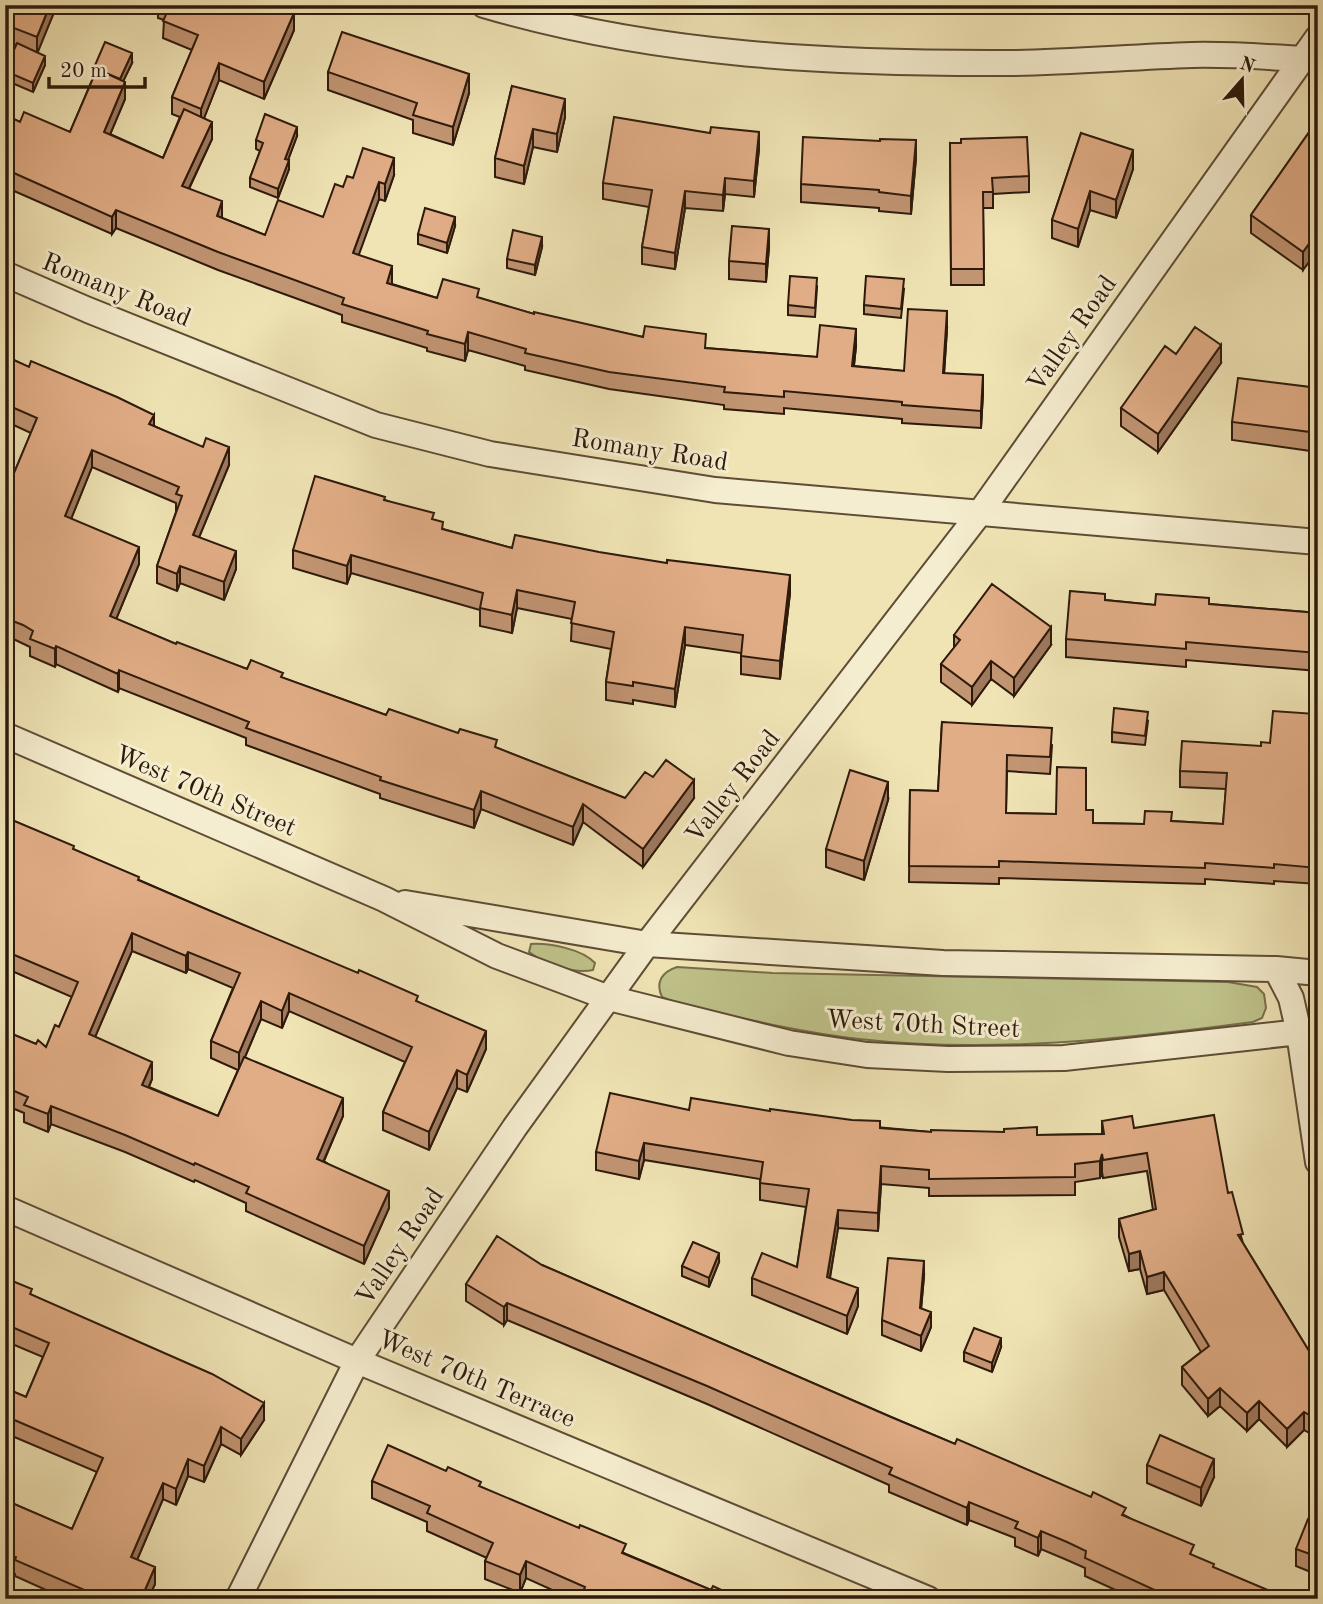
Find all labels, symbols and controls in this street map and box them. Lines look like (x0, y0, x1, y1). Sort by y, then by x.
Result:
scale bar (49, 46, 145, 90)
north arrow (1208, 46, 1278, 116)
text: N (1237, 55, 1257, 78)
text: 20 m (60, 61, 107, 82)
street label: Romany Road (38, 249, 194, 333)
street label: Valley Road (1023, 271, 1122, 397)
street label: Romany Road (570, 426, 730, 476)
street label: Valley Road (682, 726, 786, 849)
street label: West 70th Street (111, 742, 300, 842)
street label: West 70th Street (825, 1007, 1021, 1043)
street label: Valley Road (352, 1184, 449, 1311)
street label: West 70th Terrace (374, 1326, 579, 1433)

